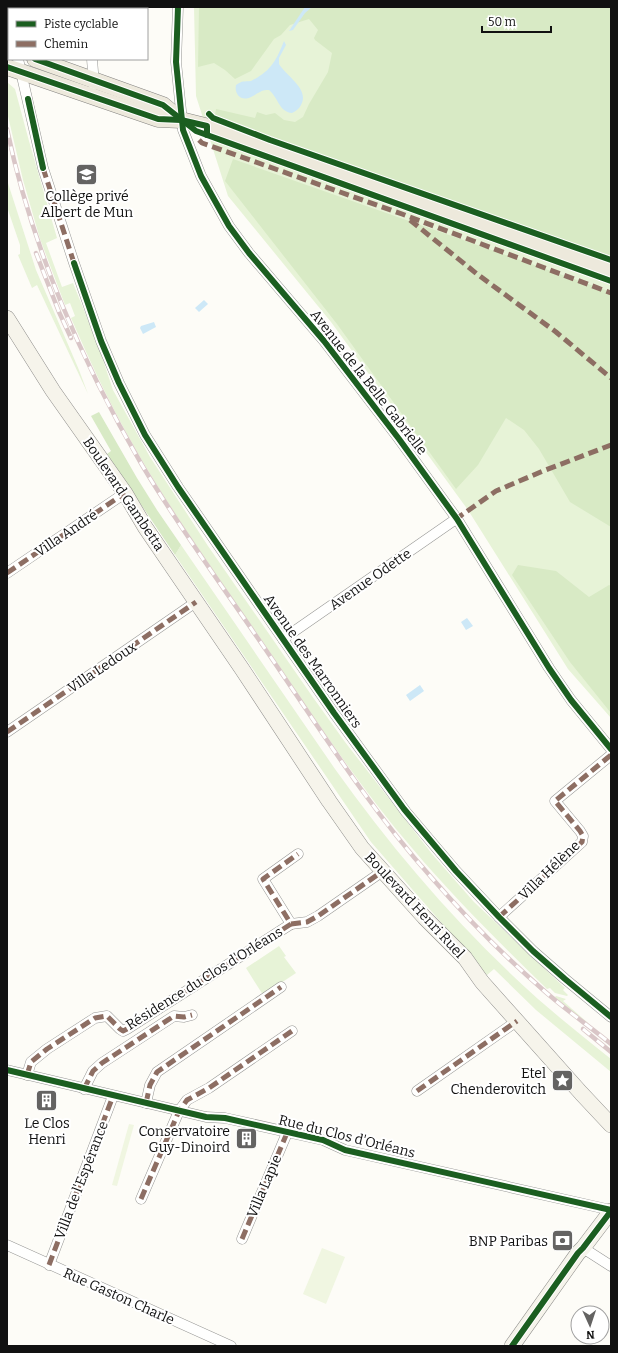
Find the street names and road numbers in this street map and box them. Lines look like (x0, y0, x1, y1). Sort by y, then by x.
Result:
street label: Avenue de la Belle Gabrielle (307, 306, 431, 458)
street label: Boulevard Gambetta (79, 434, 168, 555)
street label: Villa André (32, 506, 101, 561)
street label: Avenue Odette (326, 545, 414, 614)
street label: Avenue des Marronniers (260, 591, 365, 732)
street label: Villa Ledoux (65, 638, 140, 697)
street label: Villa Hélène (515, 837, 583, 904)
street label: Boulevard Henri Ruel (361, 849, 468, 962)
street label: Résidence du Clos d'Orléans (123, 923, 286, 1034)
street label: Rue du Clos d'Orléans (277, 1111, 417, 1162)
street label: Villa de l'Espérance (51, 1119, 112, 1242)
street label: Villa Lapie (244, 1152, 285, 1220)
street label: Rue Gaston Charle (61, 1264, 177, 1329)

